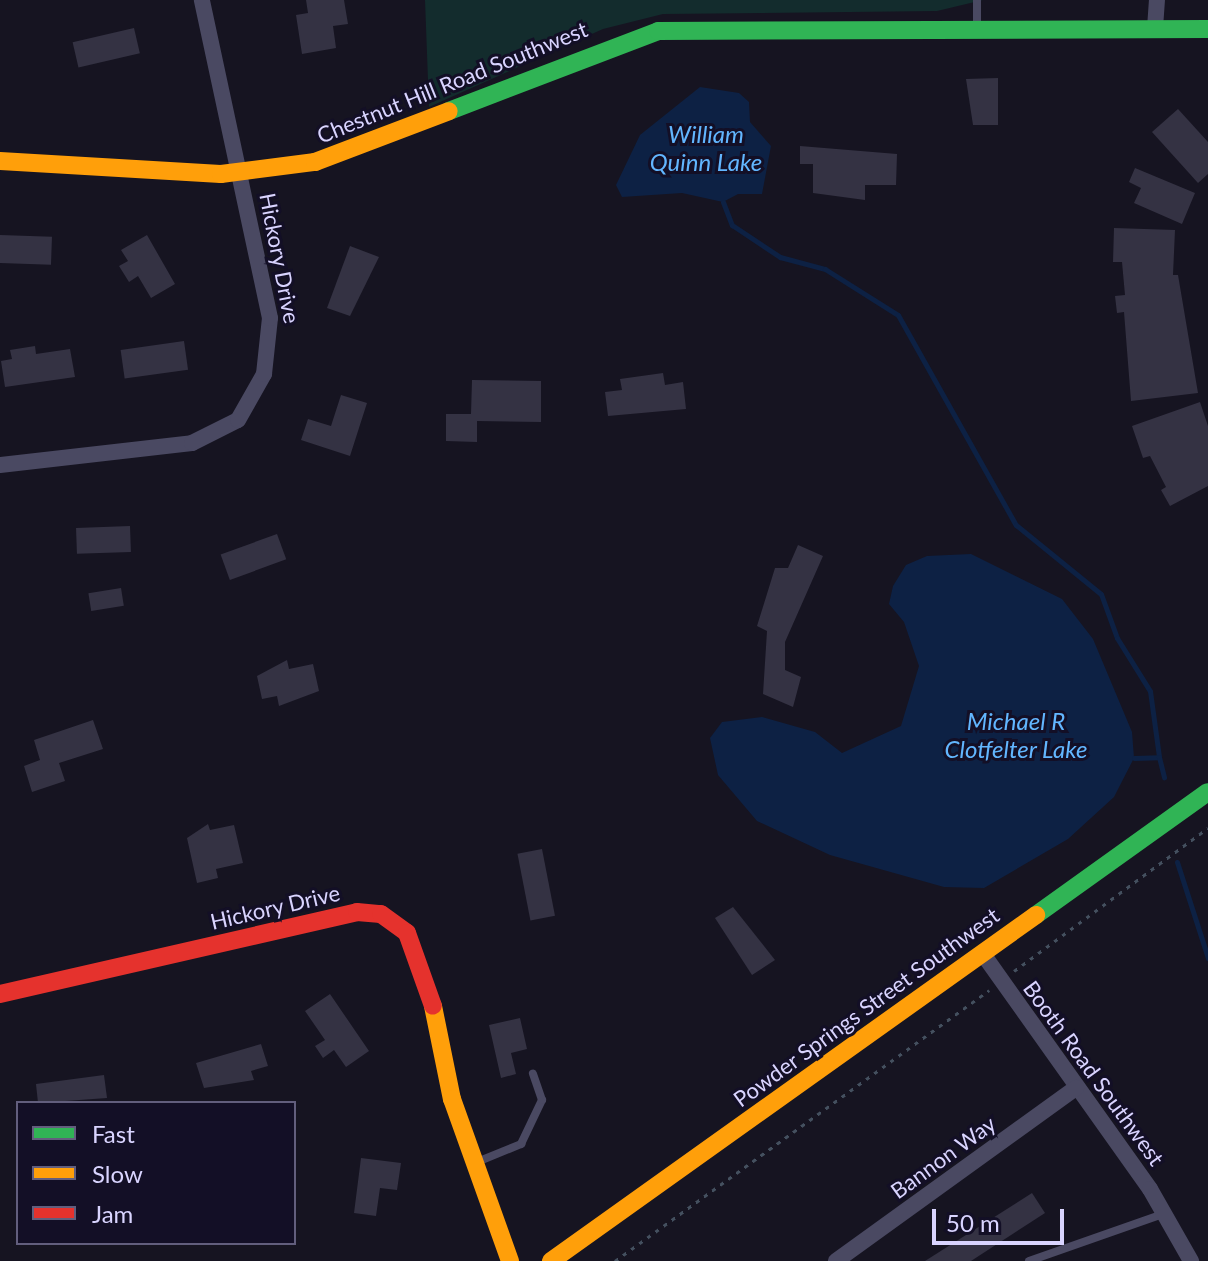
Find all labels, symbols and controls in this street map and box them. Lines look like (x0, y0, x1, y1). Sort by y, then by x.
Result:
street label: Chestnut Hill Road Southwest (313, 16, 591, 148)
water label: William Quinn Lake (650, 120, 762, 176)
street label: Hickory Drive (254, 190, 306, 326)
water label: Michael R Clotfelter Lake (944, 707, 1088, 763)
street label: Hickory Drive (207, 879, 343, 935)
street label: Powder Springs Street Southwest (728, 902, 1004, 1112)
street label: Booth Road Southwest (1018, 975, 1170, 1171)
legend (16, 1101, 296, 1245)
street label: Bannon Way (885, 1110, 1001, 1204)
text: Fast (92, 1119, 135, 1148)
text: Slow (92, 1159, 143, 1188)
scale bar (936, 1193, 1068, 1243)
text: Jam (92, 1199, 133, 1228)
text: 50 m (946, 1208, 1000, 1237)

